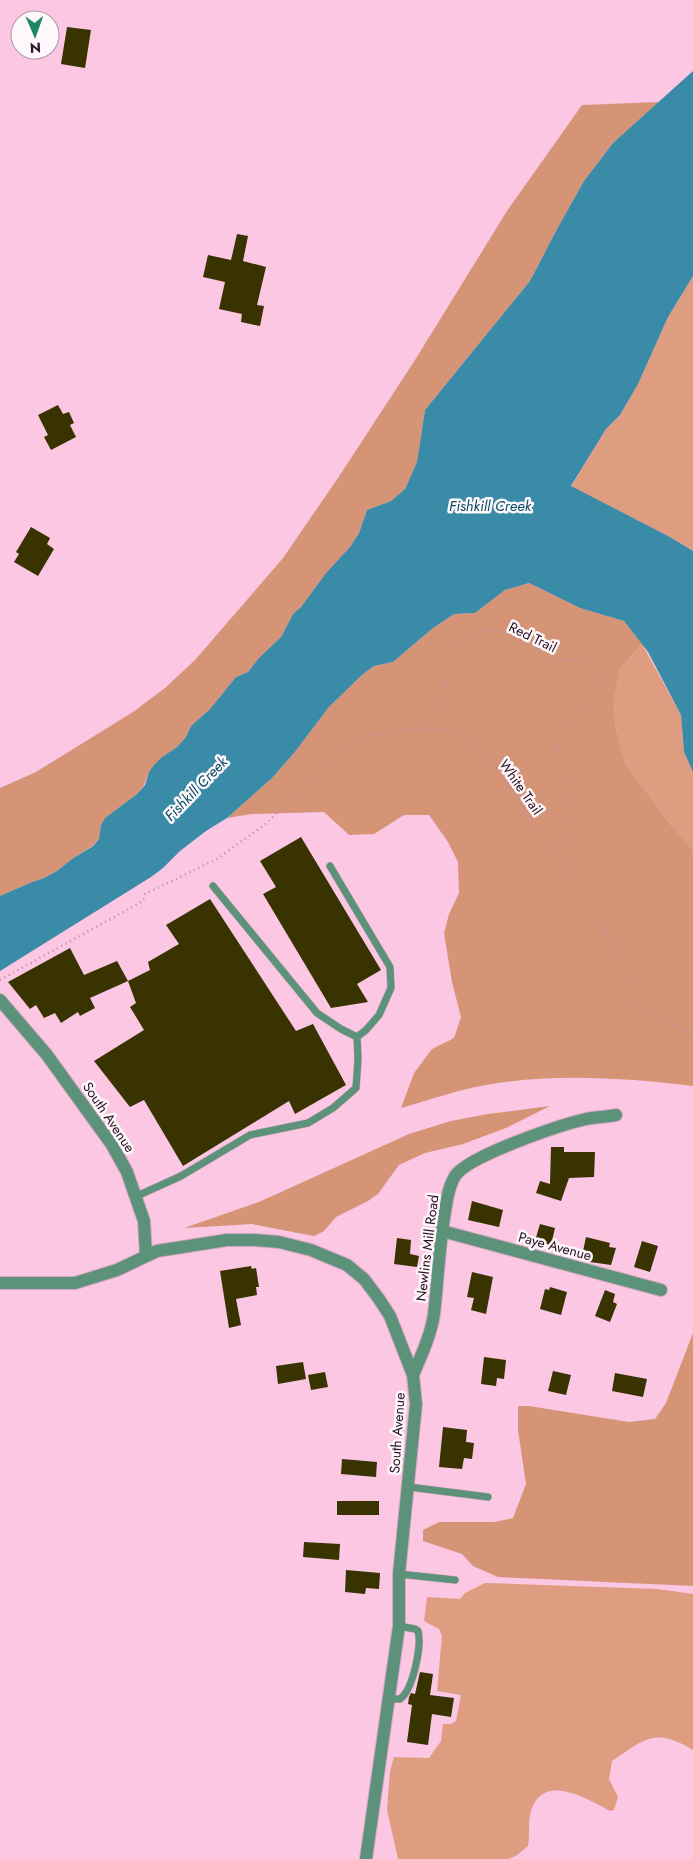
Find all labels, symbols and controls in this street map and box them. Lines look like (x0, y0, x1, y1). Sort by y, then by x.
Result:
north arrow (10, 10, 60, 60)
text: N (30, 38, 41, 58)
water label: Fishkill Creek (449, 495, 532, 517)
street label: Red Trail (506, 617, 560, 657)
water label: Fishkill Creek (160, 751, 233, 826)
street label: White Trail (495, 755, 547, 819)
street label: South Avenue (78, 1078, 140, 1156)
street label: Newlins Mill Road (411, 1194, 443, 1302)
street label: Paye Avenue (516, 1227, 594, 1265)
street label: South Avenue (384, 1392, 410, 1474)

